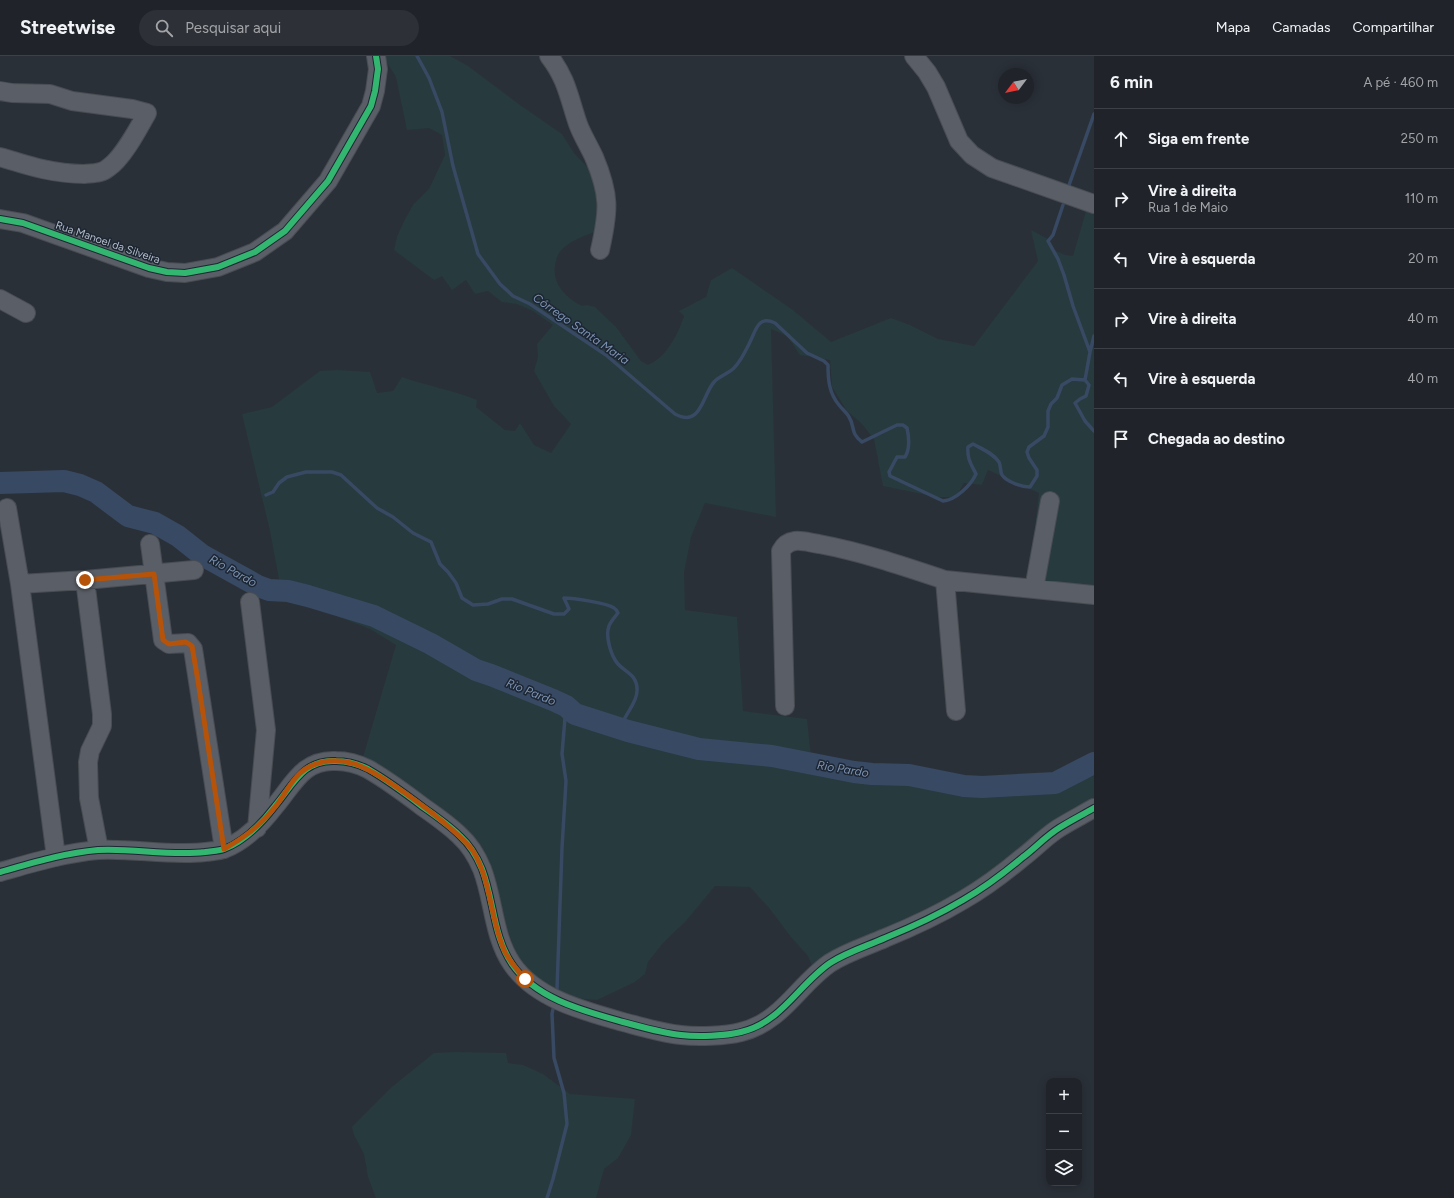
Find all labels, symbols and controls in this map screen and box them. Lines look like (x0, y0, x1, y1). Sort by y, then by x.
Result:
search box (139, 10, 419, 46)
text: Streetwise (20, 16, 115, 39)
icon: search (153, 17, 175, 39)
text: Pesquisar aqui (185, 19, 281, 37)
text: Mapa (1216, 19, 1250, 36)
text: Camadas (1272, 19, 1330, 36)
text: Compartilhar (1352, 19, 1434, 36)
north arrow (998, 68, 1034, 104)
text: 6 min (1110, 72, 1153, 92)
text: A pé · 460 m (1363, 75, 1438, 90)
icon: ahead (1110, 128, 1132, 150)
text: Siga em frente (1148, 130, 1249, 148)
text: 250 m (1401, 131, 1438, 146)
text: Vire à direita (1148, 182, 1237, 200)
icon: right (1110, 188, 1132, 210)
text: 110 m (1405, 191, 1438, 206)
text: Rua 1 de Maio (1148, 200, 1228, 215)
street label: Rua Manoel da Silveira (54, 218, 162, 267)
icon: left (1110, 248, 1132, 270)
text: Vire à esquerda (1148, 250, 1255, 268)
text: 20 m (1408, 251, 1438, 266)
water label: Córrego Santa Maria (530, 291, 632, 367)
icon: right (1110, 308, 1132, 330)
text: Vire à direita (1148, 310, 1237, 328)
text: 40 m (1407, 311, 1438, 326)
icon: left (1110, 368, 1132, 390)
text: Vire à esquerda (1148, 370, 1255, 388)
text: 40 m (1407, 371, 1438, 386)
icon: arrive (1110, 428, 1132, 450)
text: Chegada ao destino (1148, 430, 1285, 448)
water label: Rio Pardo (207, 552, 259, 590)
route end (76, 571, 94, 589)
water label: Rio Pardo (504, 676, 558, 708)
water label: Rio Pardo (816, 758, 870, 780)
route start (516, 970, 534, 988)
map controls (1046, 1078, 1082, 1186)
button: + (1046, 1078, 1082, 1114)
button: − (1046, 1114, 1082, 1150)
button: layers (1046, 1150, 1082, 1186)

